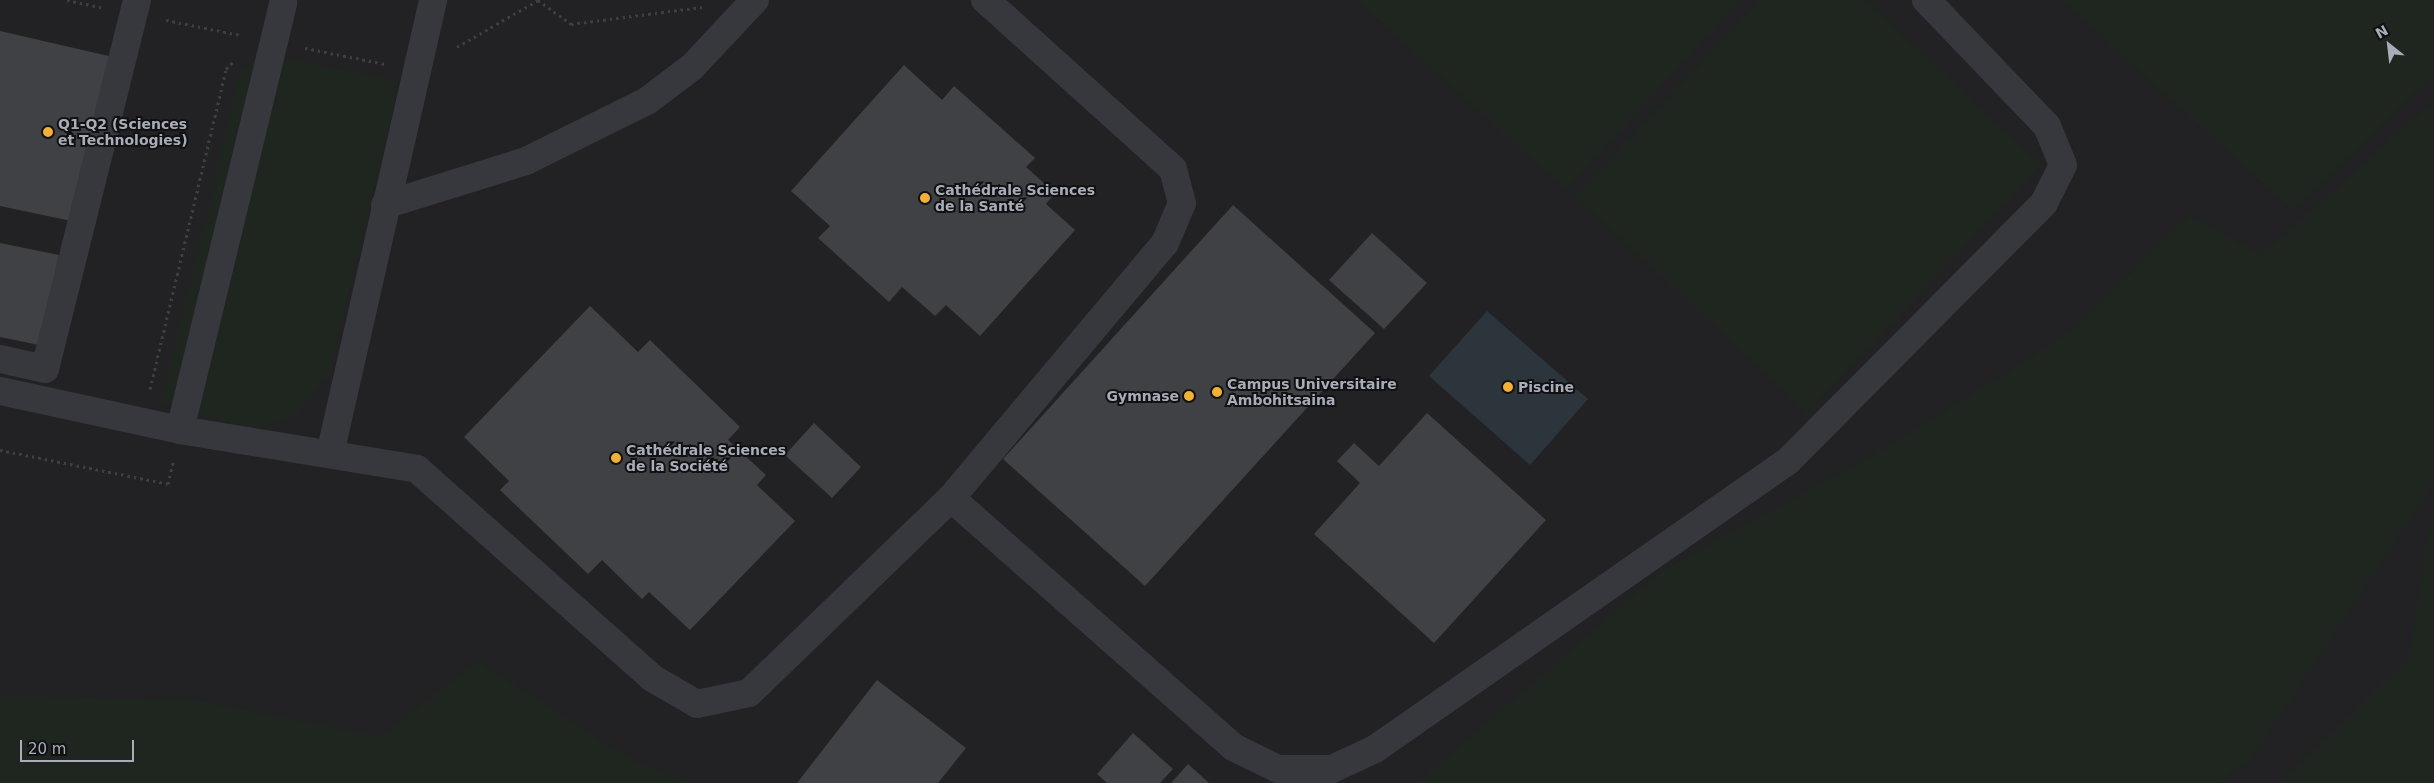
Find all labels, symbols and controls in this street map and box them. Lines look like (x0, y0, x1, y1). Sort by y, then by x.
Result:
north arrow (2364, 20, 2414, 70)
text: N (2373, 22, 2391, 42)
place label: Q1-Q2 (Sciences et Technologies) (58, 116, 188, 148)
marker: Q1-Q2 (Sciences et Technologies) (42, 126, 54, 138)
place label: Cathédrale Sciences de la Santé (935, 182, 1095, 214)
marker: Cathédrale Sciences de la Santé (919, 192, 931, 204)
place label: Campus Universitaire Ambohitsaina (1227, 376, 1397, 408)
place label: Piscine (1518, 379, 1574, 395)
marker: Piscine (1502, 381, 1514, 393)
marker: Campus Universitaire Ambohitsaina (1211, 386, 1223, 398)
place label: Gymnase (1107, 388, 1179, 404)
marker: Gymnase (1183, 390, 1195, 402)
place label: Cathédrale Sciences de la Société (626, 442, 786, 474)
marker: Cathédrale Sciences de la Société (610, 452, 622, 464)
scale bar (22, 730, 136, 762)
text: 20 m (28, 740, 66, 758)

